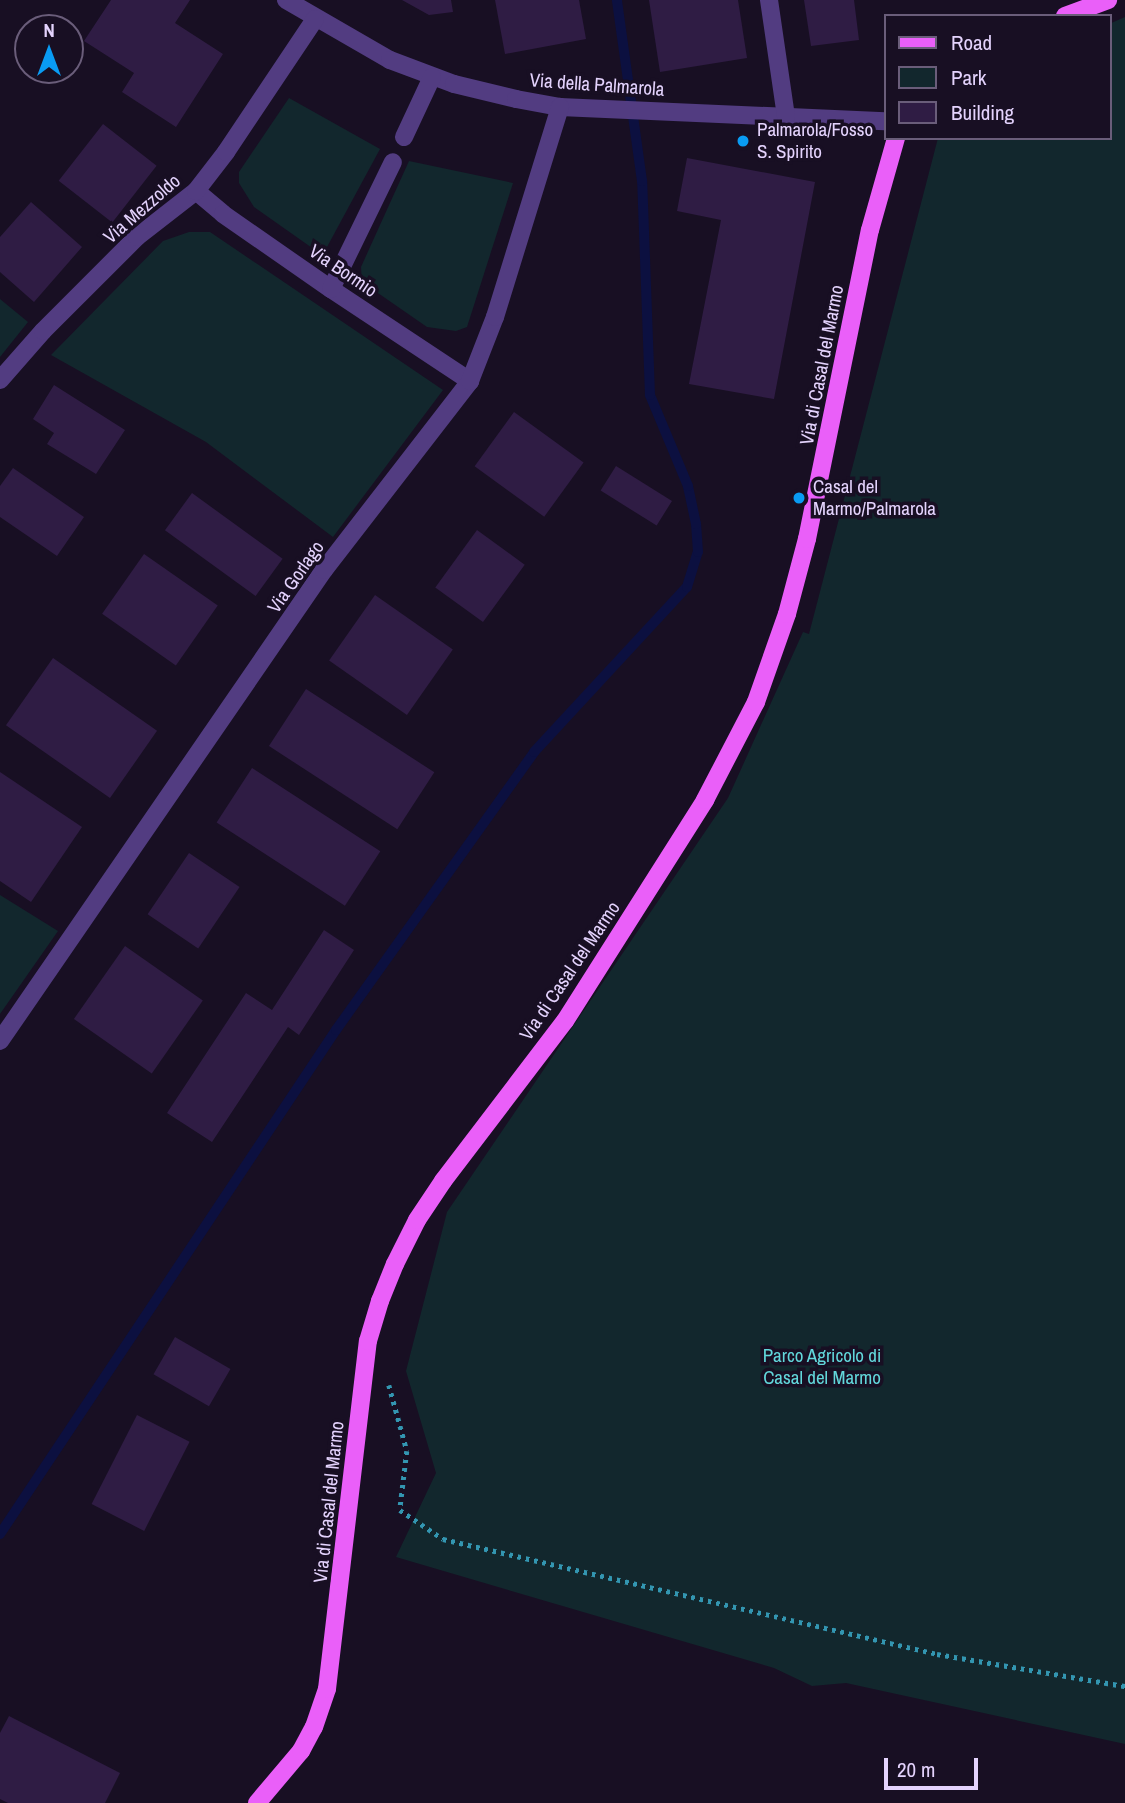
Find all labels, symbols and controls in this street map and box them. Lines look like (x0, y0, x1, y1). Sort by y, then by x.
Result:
north arrow (14, 14, 84, 84)
legend (884, 14, 1111, 140)
text: N (43, 17, 55, 43)
text: Road (951, 28, 992, 57)
text: Park (951, 63, 986, 92)
street label: Via della Palmarola (529, 69, 665, 101)
text: Building (951, 98, 1014, 127)
place label: Palmarola/Fosso S. Spirito (757, 119, 873, 163)
marker: Palmarola/Fosso S. Spirito (735, 133, 751, 149)
street label: Via Mezzoldo (99, 170, 185, 248)
street label: Via Bormio (304, 240, 382, 302)
street label: Via di Casal del Marmo (795, 283, 849, 447)
place label: Casal del Marmo/Palmarola (813, 476, 936, 520)
marker: Casal del Marmo/Palmarola (791, 490, 807, 506)
street label: Via Gorlago (263, 537, 329, 617)
street label: Via di Casal del Marmo (515, 897, 625, 1045)
park label: Parco Agricolo di Casal del Marmo (762, 1345, 882, 1389)
street label: Via di Casal del Marmo (309, 1420, 349, 1584)
scale bar (887, 1744, 982, 1788)
text: 20 m (897, 1755, 935, 1784)

